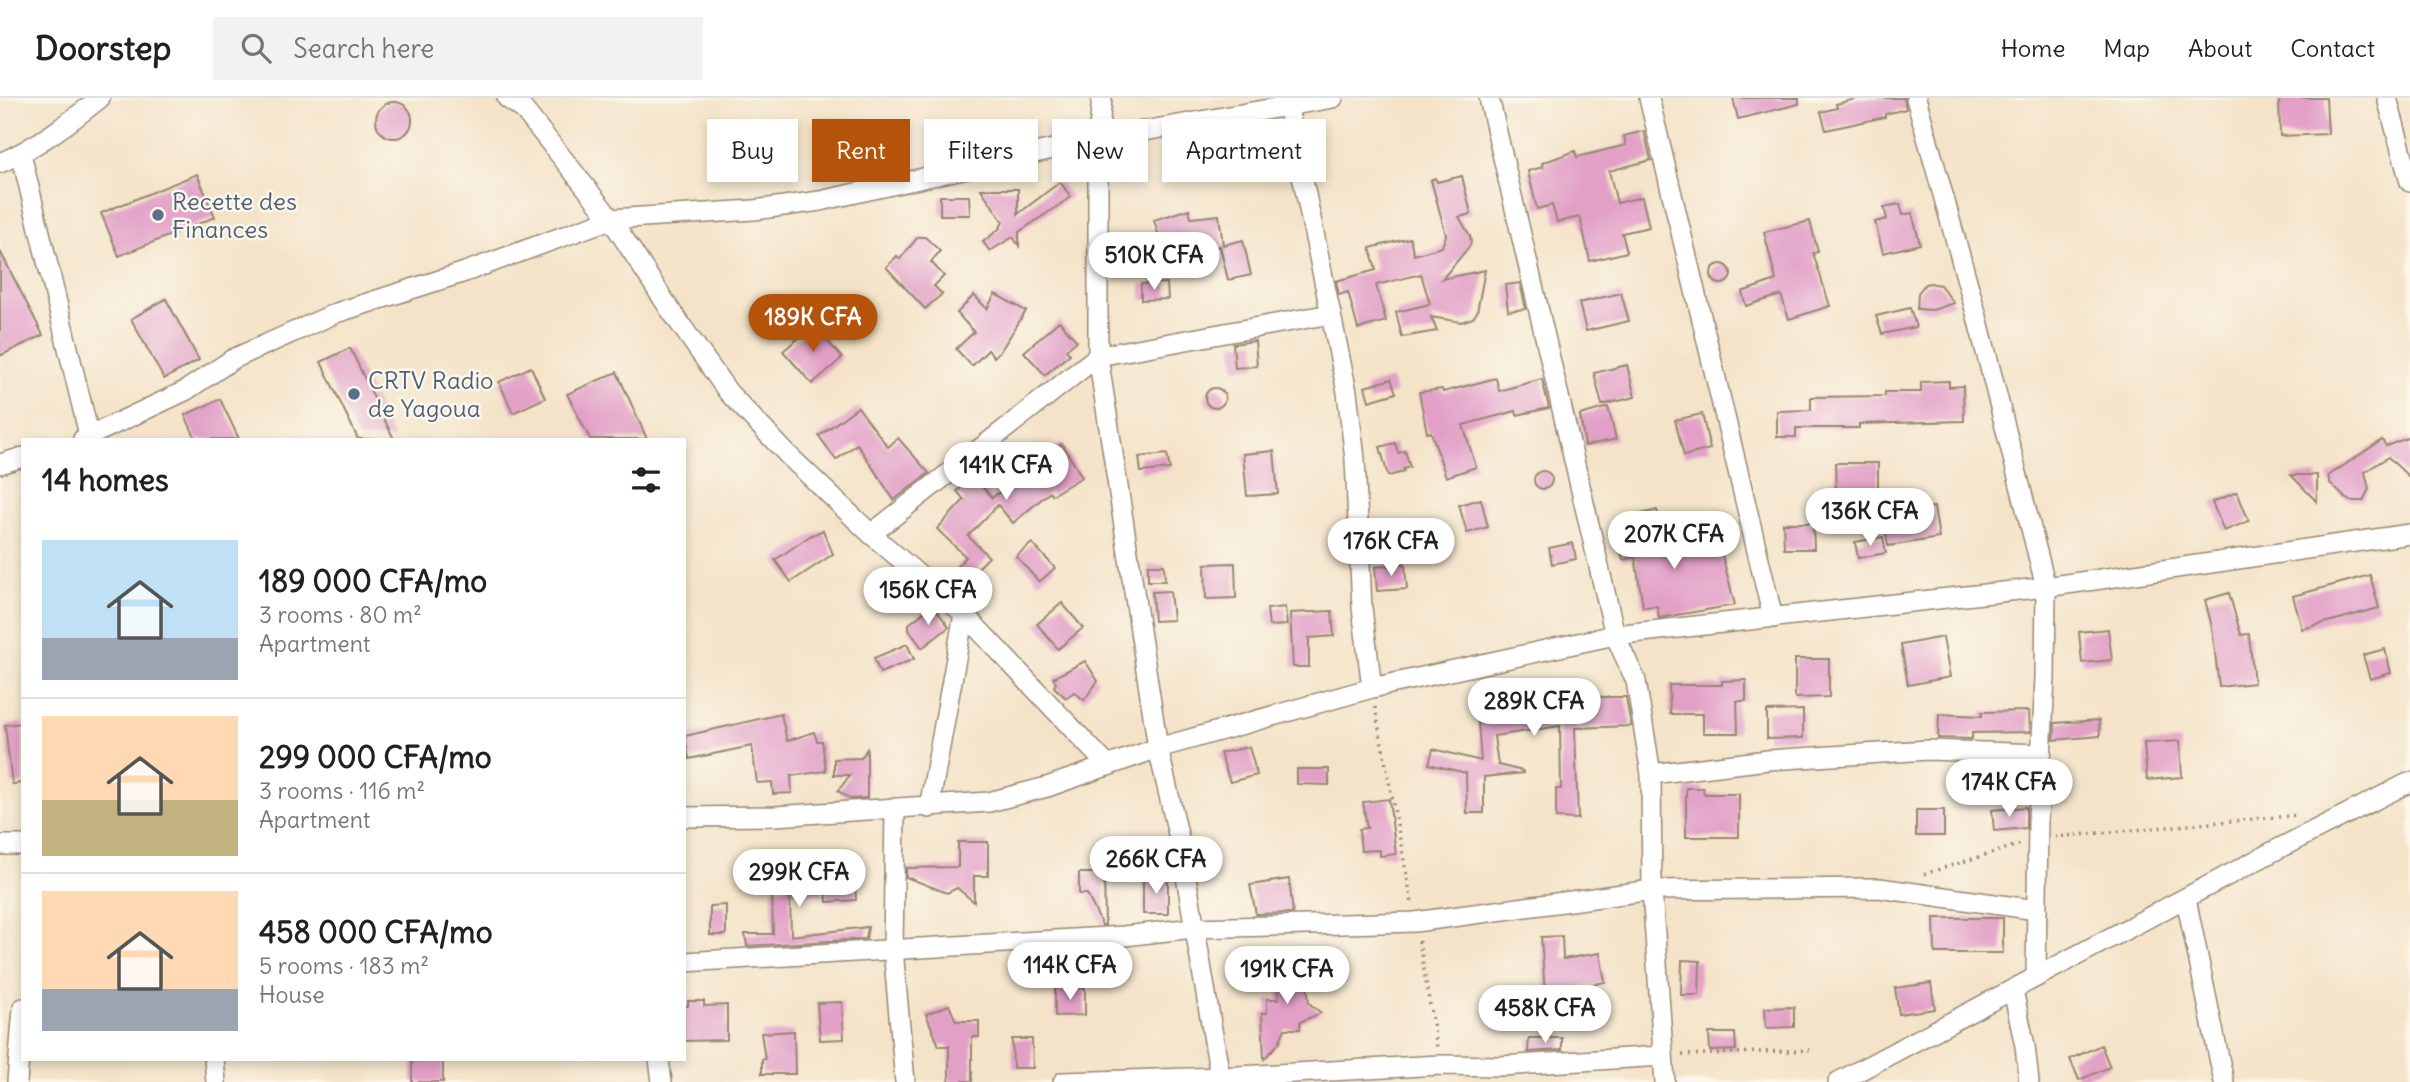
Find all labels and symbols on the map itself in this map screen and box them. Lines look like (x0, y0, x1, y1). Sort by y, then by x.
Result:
place label: Recette des Finances (172, 186, 297, 244)
marker: Recette des Finances (150, 207, 166, 223)
pin: 510K CFA (1082, 232, 1226, 292)
pin: 189K CFA (741, 294, 885, 354)
place label: CRTV Radio de Yagoua (368, 365, 494, 423)
marker: CRTV Radio de Yagoua (346, 386, 362, 402)
pin: 141K CFA (934, 442, 1078, 502)
pin: 136K CFA (1798, 489, 1942, 548)
pin: 207K CFA (1602, 512, 1746, 571)
pin: 176K CFA (1319, 518, 1463, 578)
pin: 156K CFA (856, 568, 1000, 627)
pin: 289K CFA (1462, 678, 1606, 738)
pin: 174K CFA (1937, 760, 2081, 819)
pin: 266K CFA (1084, 836, 1228, 896)
pin: 299K CFA (727, 850, 871, 909)
pin: 114K CFA (998, 942, 1142, 1002)
pin: 191K CFA (1215, 946, 1359, 1006)
pin: 458K CFA (1473, 986, 1617, 1045)

